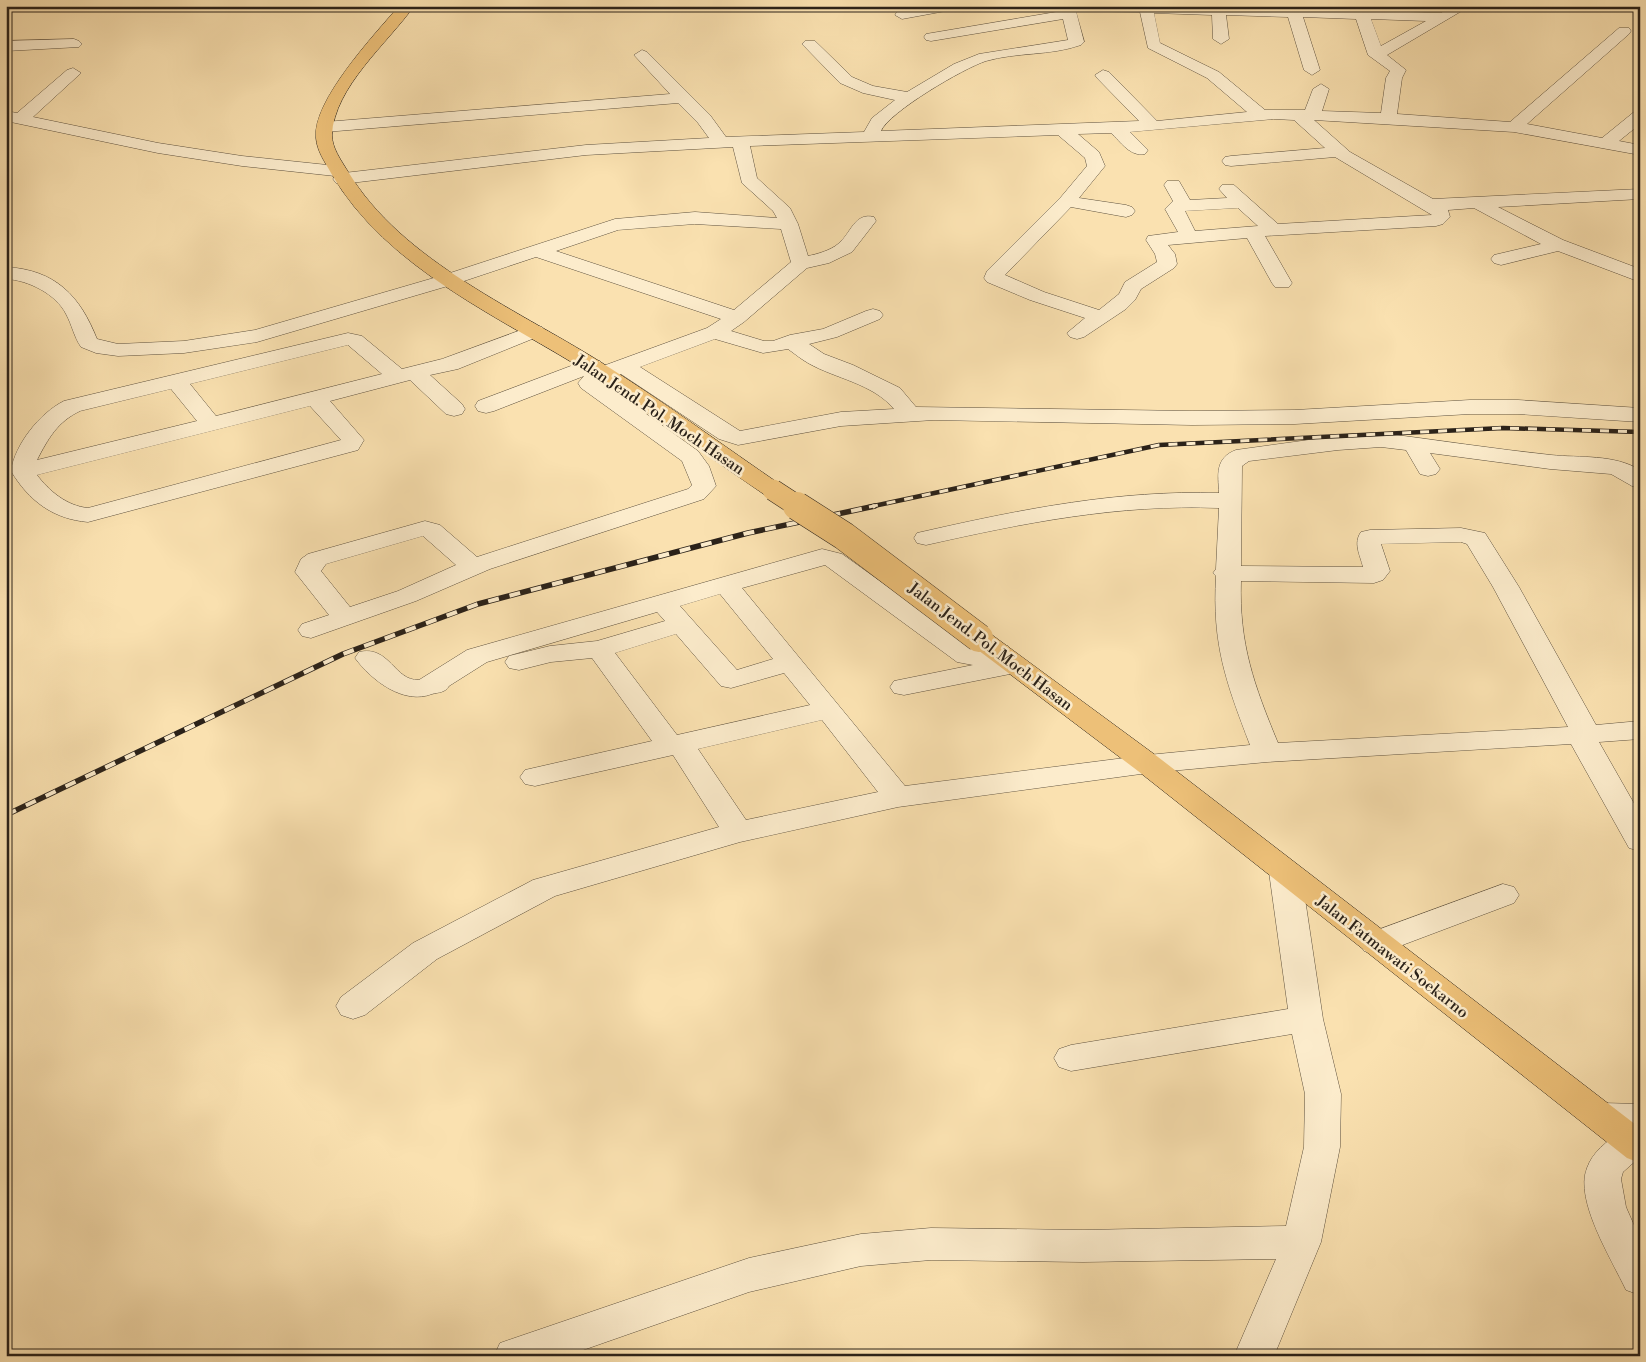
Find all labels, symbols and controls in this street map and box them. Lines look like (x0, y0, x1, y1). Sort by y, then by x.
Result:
street label: Jalan Jend. Pol. Moch Hasan (570, 350, 749, 480)
street label: Jalan Jend. Pol. Moch Hasan (903, 578, 1077, 716)
street label: Jalan Fatmawati Soekarno (1311, 890, 1473, 1023)

